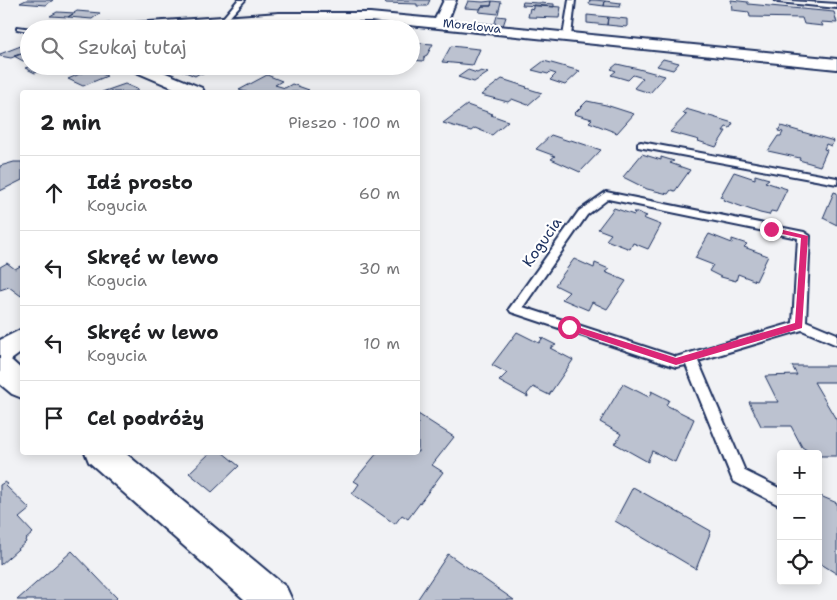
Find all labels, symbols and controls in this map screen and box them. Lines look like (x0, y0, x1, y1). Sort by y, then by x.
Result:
street label: Morelowa (442, 15, 502, 37)
search box (20, 20, 420, 75)
icon: search (38, 34, 66, 62)
text: Szukaj tutaj (78, 35, 187, 60)
text: 2 min (40, 109, 101, 137)
text: Pieszo · 100 m (288, 112, 400, 133)
text: Idź prosto (87, 170, 193, 195)
icon: ahead (40, 179, 68, 207)
text: 60 m (359, 183, 400, 204)
text: Kogucia (87, 195, 147, 216)
street label: Kogucia (518, 213, 567, 271)
route end (760, 218, 783, 241)
text: Skręć w lewo (87, 245, 219, 270)
icon: left (40, 254, 68, 282)
text: 30 m (359, 258, 400, 279)
text: Kogucia (87, 270, 147, 291)
route start (558, 316, 581, 339)
text: Skręć w lewo (87, 320, 219, 345)
icon: left (40, 329, 68, 357)
text: 10 m (363, 333, 400, 354)
text: Kogucia (87, 345, 147, 366)
icon: arrive (40, 404, 68, 432)
text: Cel podróży (87, 406, 204, 431)
map controls (777, 450, 822, 585)
button: + (777, 450, 822, 495)
button: − (777, 495, 822, 540)
button: locate (777, 540, 822, 585)

